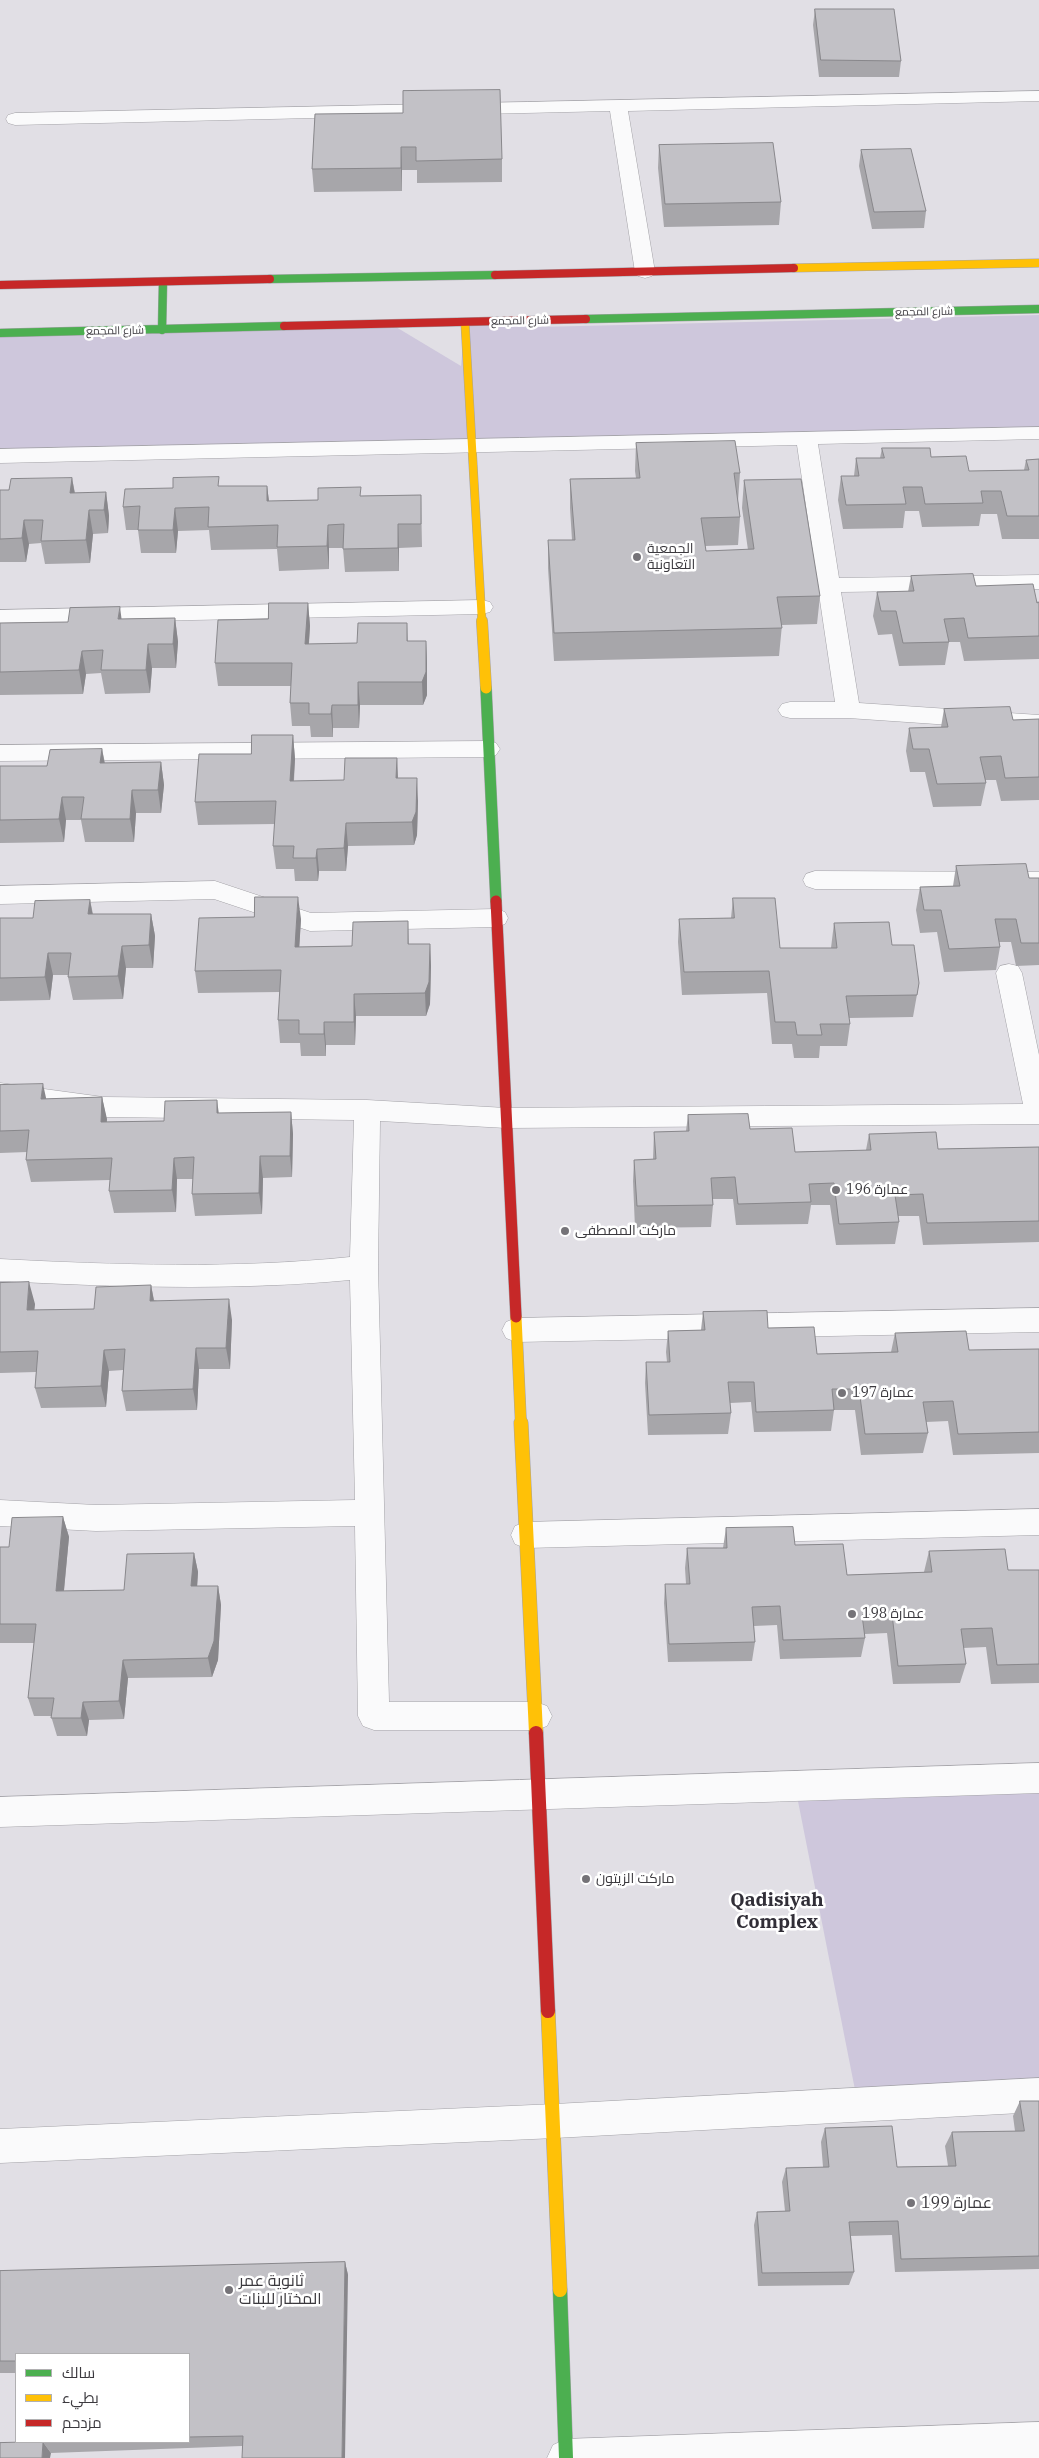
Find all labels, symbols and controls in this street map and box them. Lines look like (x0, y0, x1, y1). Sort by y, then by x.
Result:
street label: شارع المجمع (895, 305, 953, 319)
street label: شارع المجمع (491, 314, 549, 328)
street label: شارع المجمع (86, 324, 144, 338)
place label: الجمعية التعاونية (647, 541, 695, 574)
marker: الجمعية التعاونية (631, 551, 643, 563)
place label: عمارة 196 (846, 1182, 908, 1198)
marker: عمارة 196 (830, 1184, 842, 1196)
place label: ماركت المصطفى (575, 1223, 676, 1239)
marker: ماركت المصطفى (559, 1225, 571, 1237)
place label: عمارة 197 (852, 1385, 914, 1401)
marker: عمارة 197 (836, 1387, 848, 1399)
place label: عمارة 198 (862, 1606, 924, 1622)
marker: عمارة 198 (846, 1608, 858, 1620)
place label: ماركت الزيتون (596, 1871, 674, 1887)
marker: ماركت الزيتون (580, 1873, 592, 1885)
district label: Qadisiyah Complex (730, 1890, 824, 1934)
place label: عمارة 199 (921, 2193, 992, 2213)
marker: عمارة 199 (905, 2197, 917, 2209)
place label: ثانوية عمر المختار للبنات (239, 2271, 322, 2309)
marker: ثانوية عمر المختار للبنات (223, 2284, 235, 2296)
legend (15, 2353, 190, 2443)
text: سالك (62, 2363, 95, 2382)
text: بطيء (62, 2388, 99, 2407)
text: مزدحم (62, 2413, 102, 2432)

